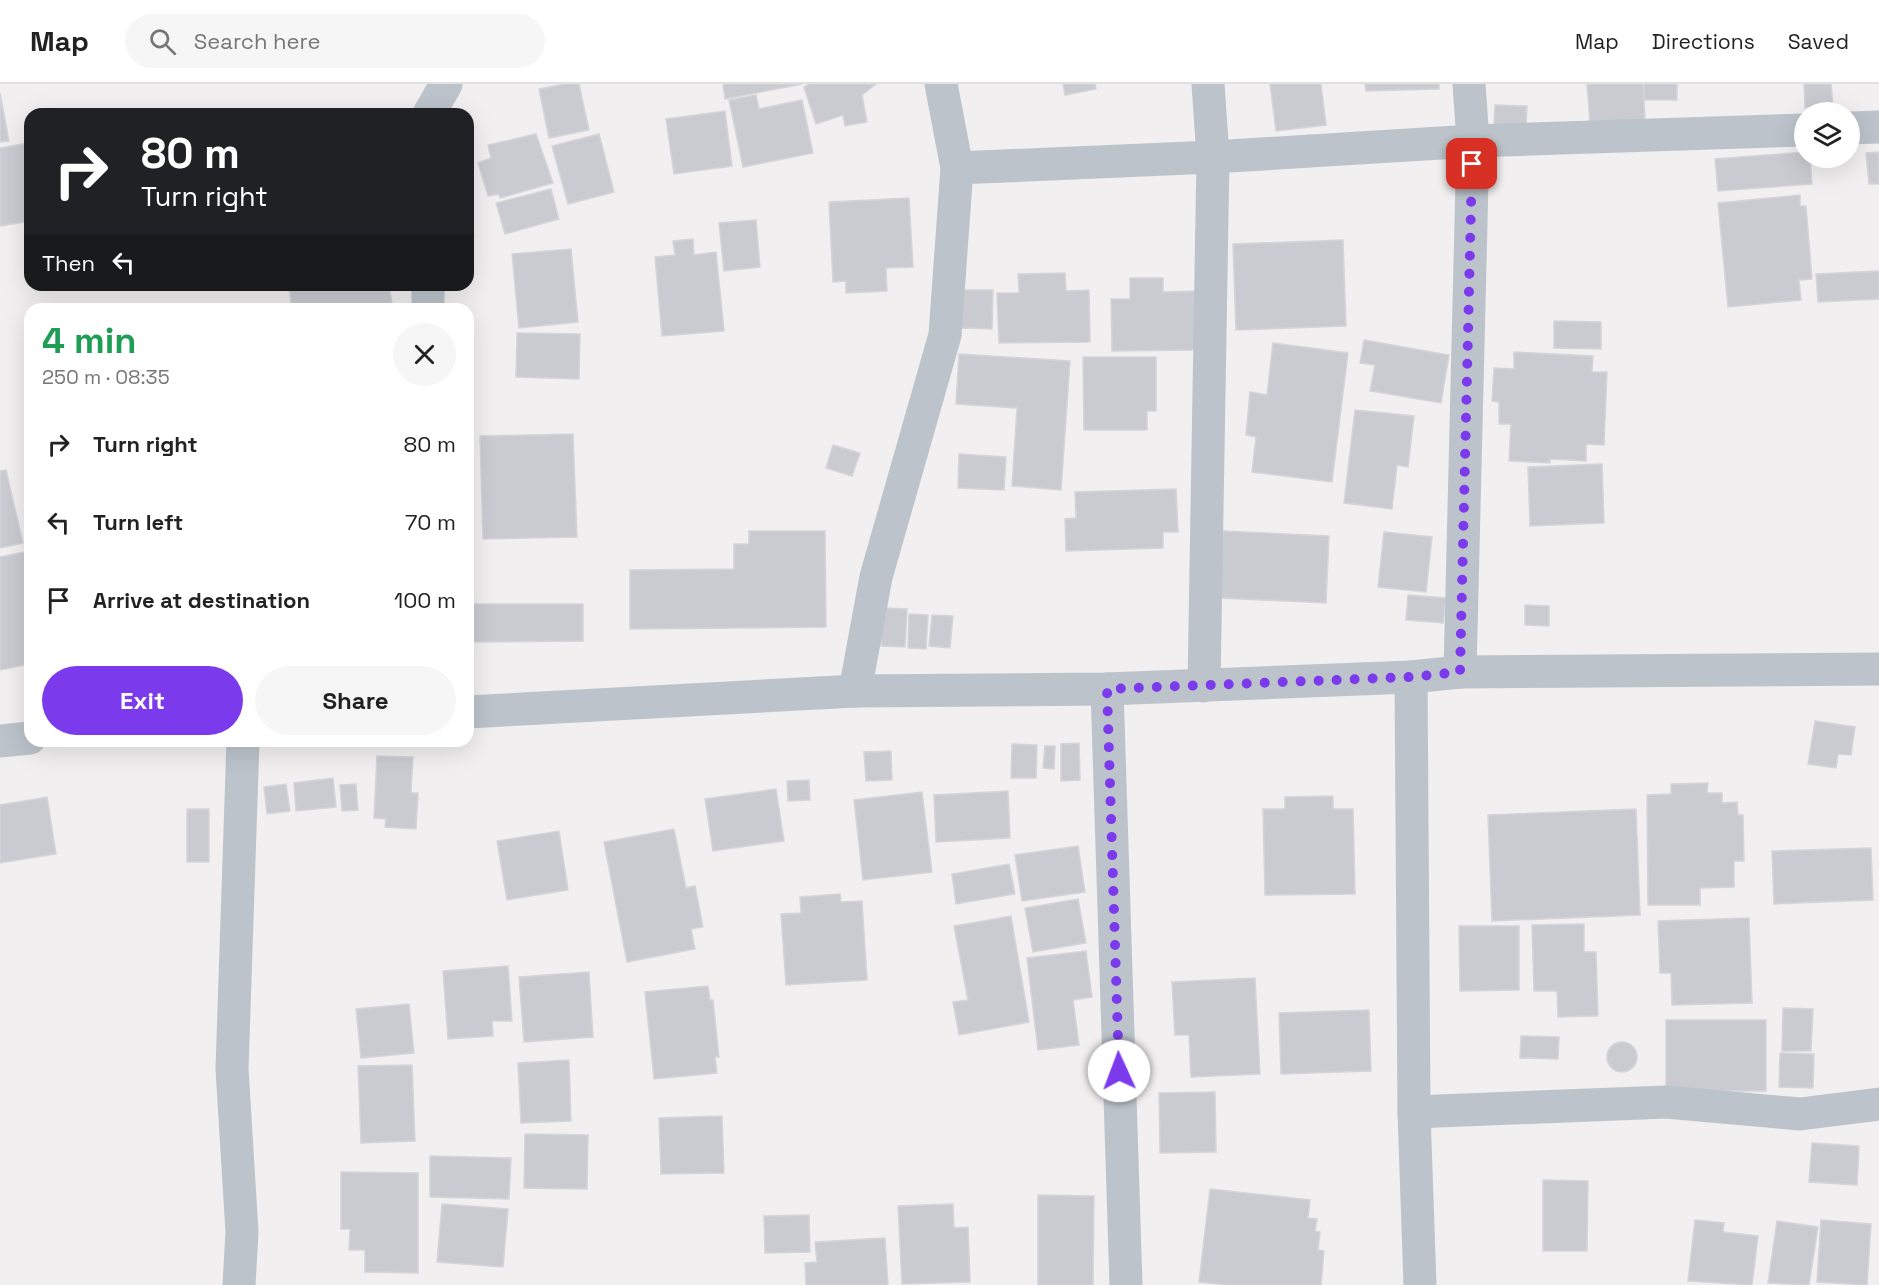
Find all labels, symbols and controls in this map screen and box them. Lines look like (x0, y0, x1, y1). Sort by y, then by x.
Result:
search box (125, 14, 545, 68)
text: Map (30, 23, 89, 59)
icon: search (146, 25, 179, 58)
text: Search here (194, 27, 321, 55)
text: Map (1575, 28, 1619, 55)
text: Directions (1652, 28, 1755, 55)
text: Saved (1788, 28, 1849, 55)
map controls (1794, 102, 1860, 168)
button: layers (1794, 102, 1860, 168)
text: 80 m (141, 127, 240, 180)
icon: right (42, 132, 120, 210)
pin (1446, 138, 1497, 189)
icon: arrive (1455, 147, 1488, 180)
text: Turn right (141, 179, 268, 214)
icon: left (107, 246, 140, 279)
text: Then (42, 249, 95, 277)
text: 4 min (42, 318, 137, 364)
button: close (393, 323, 456, 386)
text: 250 m · 08:35 (42, 364, 170, 390)
icon: right (42, 428, 75, 461)
text: Turn right (93, 430, 198, 458)
text: 80 m (404, 430, 456, 458)
icon: left (42, 506, 75, 539)
text: Turn left (93, 508, 183, 536)
text: 70 m (405, 508, 456, 536)
icon: arrive (42, 584, 75, 617)
text: Arrive at destination (93, 586, 310, 614)
text: 100 m (394, 586, 456, 614)
button: Exit (42, 666, 243, 735)
button: Share (255, 666, 456, 735)
position arrow (1087, 1039, 1151, 1103)

